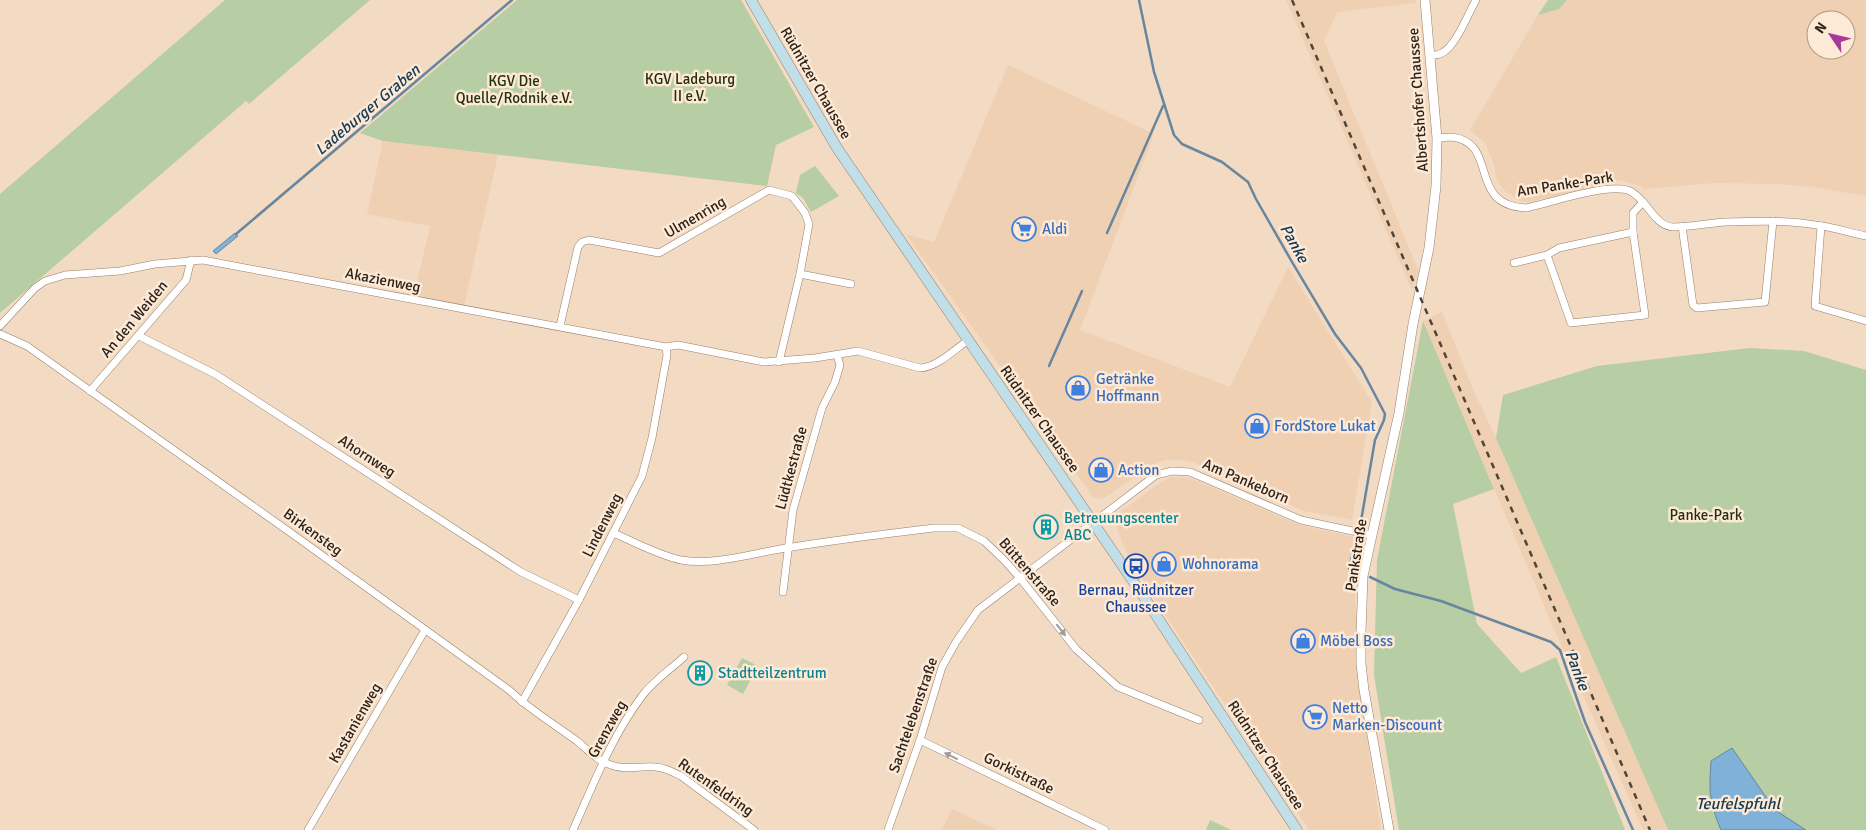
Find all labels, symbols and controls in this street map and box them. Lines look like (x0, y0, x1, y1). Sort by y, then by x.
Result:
north arrow (1806, 10, 1856, 60)
text: N (1811, 19, 1831, 37)
street label: Rüdnitzer Chaussee (777, 24, 855, 142)
street label: Albertshofer Chaussee (1404, 27, 1432, 173)
water label: Ladeburger Graben (311, 59, 425, 159)
park label: KGV Ladeburg II e.V. (645, 70, 735, 105)
park label: KGV Die Quelle/Rodnik e.V. (456, 72, 572, 107)
street label: Am Panke-Park (1516, 167, 1615, 200)
street label: Ulmenring (661, 192, 729, 242)
supermarket icon: Aldi (1011, 216, 1037, 242)
place label: Aldi (1042, 220, 1067, 238)
water label: Panke (1275, 221, 1313, 267)
street label: Akazienweg (344, 264, 422, 296)
street label: An den Weiden (97, 277, 171, 361)
street label: Rüdnitzer Chaussee (996, 362, 1084, 476)
place label: Getränke Hoffmann (1096, 370, 1159, 405)
shop icon: Getränke Hoffmann (1065, 375, 1091, 401)
shop icon: FordStore Lukat (1244, 413, 1270, 439)
place label: FordStore Lukat (1274, 417, 1376, 435)
street label: Lüdtkestraße (771, 424, 811, 512)
street label: Ahornweg (335, 431, 399, 481)
street label: Am Pankeborn (1200, 455, 1292, 507)
shop icon: Action (1088, 457, 1114, 483)
place label: Action (1118, 461, 1160, 479)
street label: Lindenweg (578, 490, 626, 560)
street label: Birkensteg (280, 505, 346, 560)
park label: Panke-Park (1670, 506, 1743, 524)
place label: Betreuungscenter ABC (1064, 509, 1179, 544)
building icon: Betreuungscenter ABC (1033, 514, 1059, 540)
street label: Pankstraße (1341, 517, 1371, 593)
street label: Büttenstraße (995, 534, 1065, 610)
shop icon: Wohnorama (1151, 551, 1177, 577)
bus stop icon: Bernau, Rüdnitzer Chaussee (1123, 553, 1149, 579)
place label: Wohnorama (1182, 555, 1259, 573)
place label: Bernau, Rüdnitzer Chaussee (1078, 581, 1194, 616)
one-way arrow (1056, 623, 1067, 636)
shop icon: Möbel Boss (1290, 628, 1316, 654)
place label: Möbel Boss (1320, 632, 1393, 650)
water label: Panke (1560, 647, 1594, 694)
street label: Sachtelebenstraße (885, 655, 941, 775)
building icon: Stadtteilzentrum (687, 660, 713, 686)
place label: Stadtteilzentrum (718, 664, 827, 682)
street label: Kastanienweg (325, 680, 385, 766)
street label: Grenzweg (584, 697, 630, 761)
street label: Rüdnitzer Chaussee (1224, 697, 1308, 813)
place label: Netto Marken-Discount (1332, 699, 1442, 734)
supermarket icon: Netto Marken-Discount (1302, 704, 1328, 730)
street label: Gorkistraße (981, 748, 1057, 798)
one-way arrow (944, 752, 958, 760)
street label: Rutenfeldring (675, 754, 757, 820)
water label: Teufelspfuhl (1696, 794, 1781, 814)

